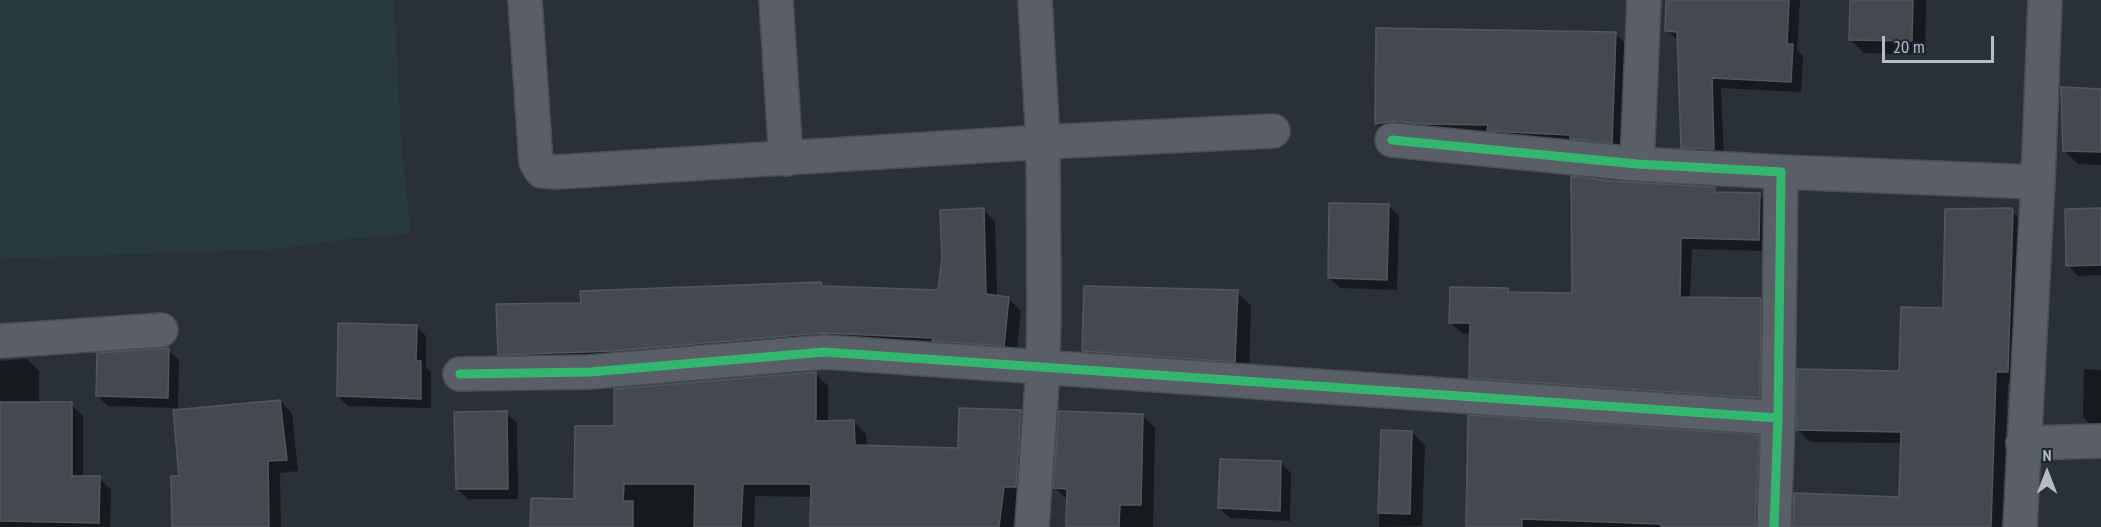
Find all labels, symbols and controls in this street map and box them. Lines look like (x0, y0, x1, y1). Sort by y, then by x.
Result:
scale bar (1885, 24, 1998, 62)
text: 20 m (1893, 35, 1925, 58)
north arrow (2017, 443, 2077, 503)
text: N (2043, 445, 2051, 465)

